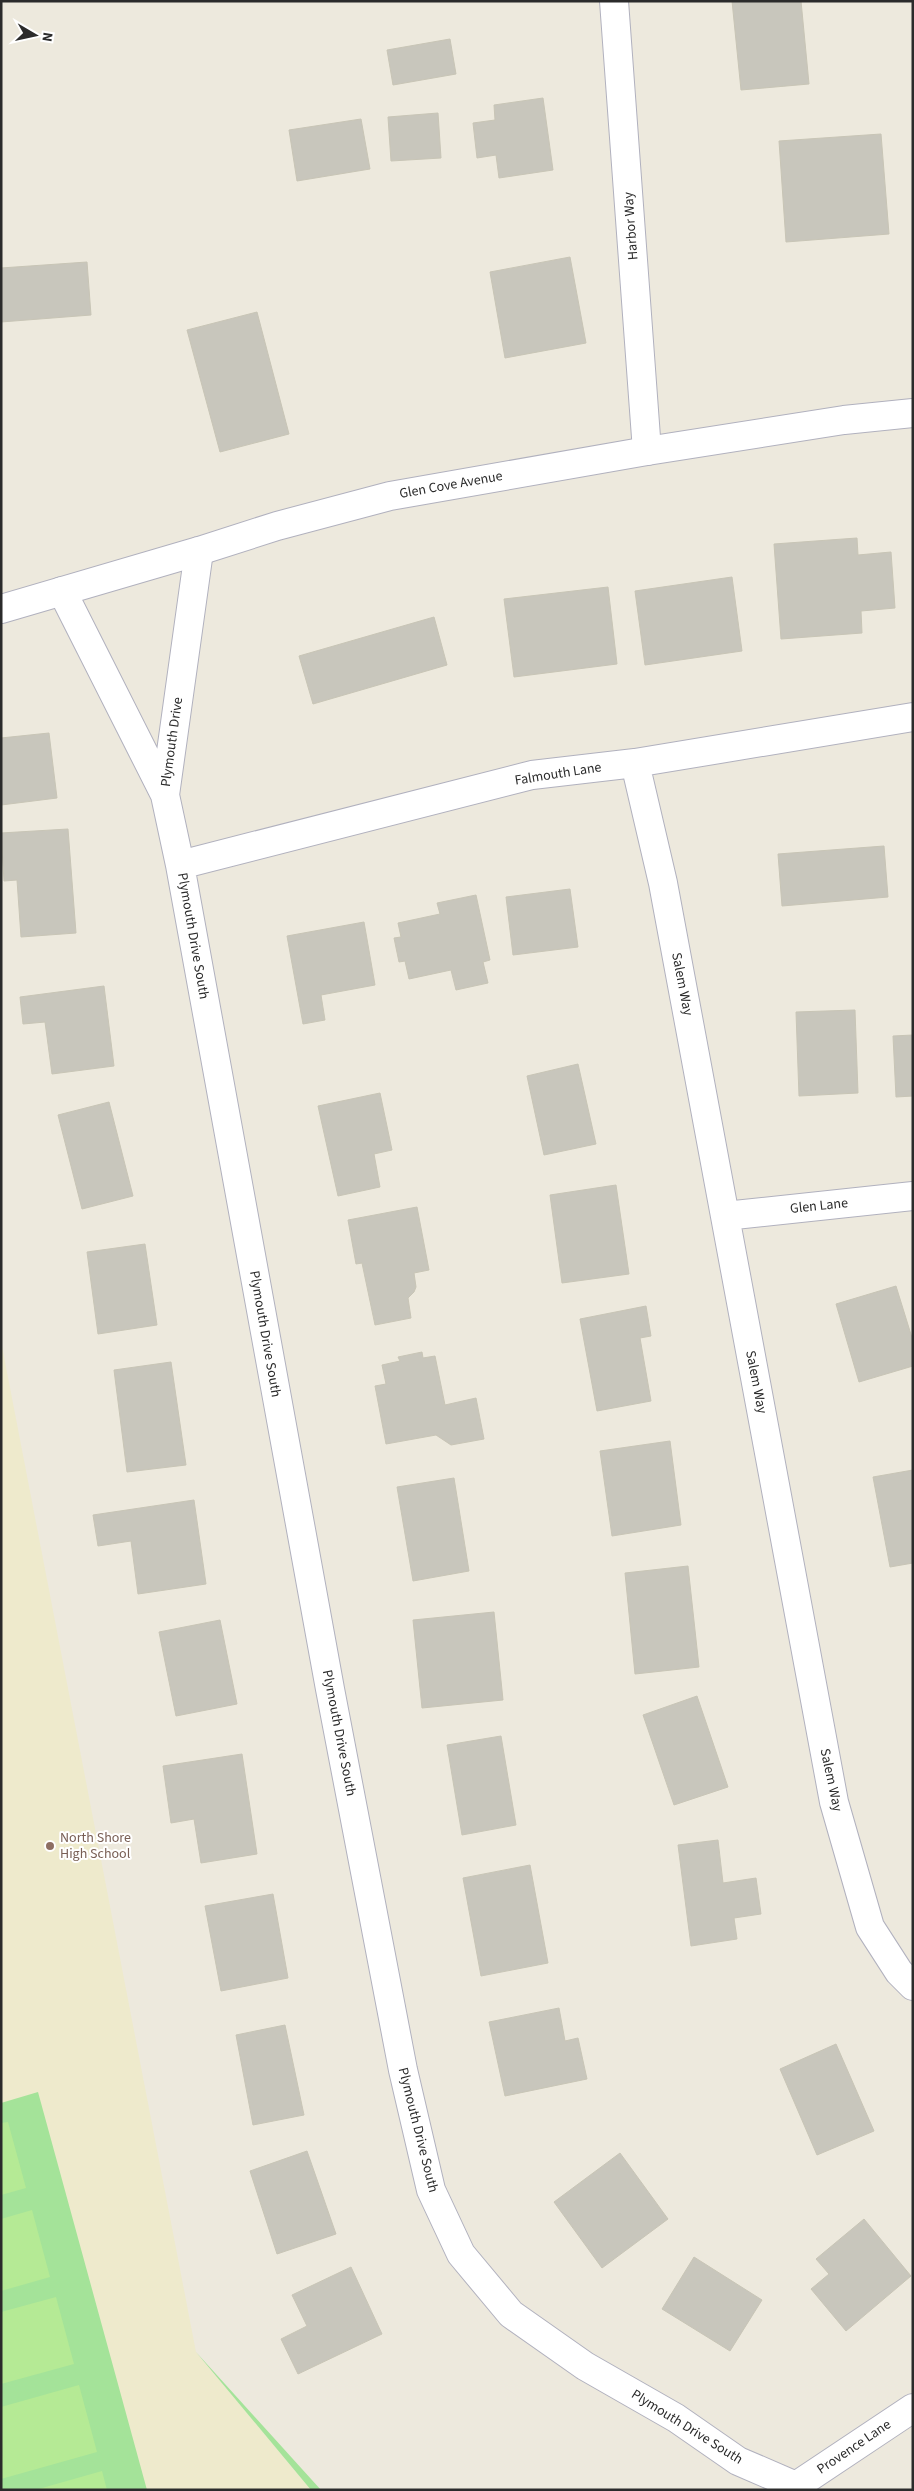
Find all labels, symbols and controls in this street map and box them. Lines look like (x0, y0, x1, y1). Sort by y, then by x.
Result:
north arrow (10, 10, 60, 60)
text: N (36, 31, 57, 43)
street label: Harbor Way (619, 191, 643, 261)
street label: Glen Cove Avenue (398, 466, 504, 504)
street label: Plymouth Drive (156, 696, 188, 788)
street label: Falmouth Lane (513, 757, 603, 791)
street label: Plymouth Drive South (172, 871, 214, 1001)
street label: Salem Way (666, 951, 698, 1018)
street label: Glen Lane (789, 1193, 849, 1219)
street label: Plymouth Drive South (244, 1269, 286, 1399)
street label: Salem Way (740, 1349, 772, 1416)
street label: Plymouth Drive South (317, 1668, 361, 1798)
street label: Salem Way (815, 1747, 848, 1814)
place label: North Shore High School (60, 1828, 131, 1864)
marker: North Shore High School (44, 1840, 56, 1852)
street label: Plymouth Drive South (393, 2065, 443, 2195)
street label: Plymouth Drive South (627, 2385, 747, 2469)
street label: Provence Lane (813, 2415, 895, 2479)

